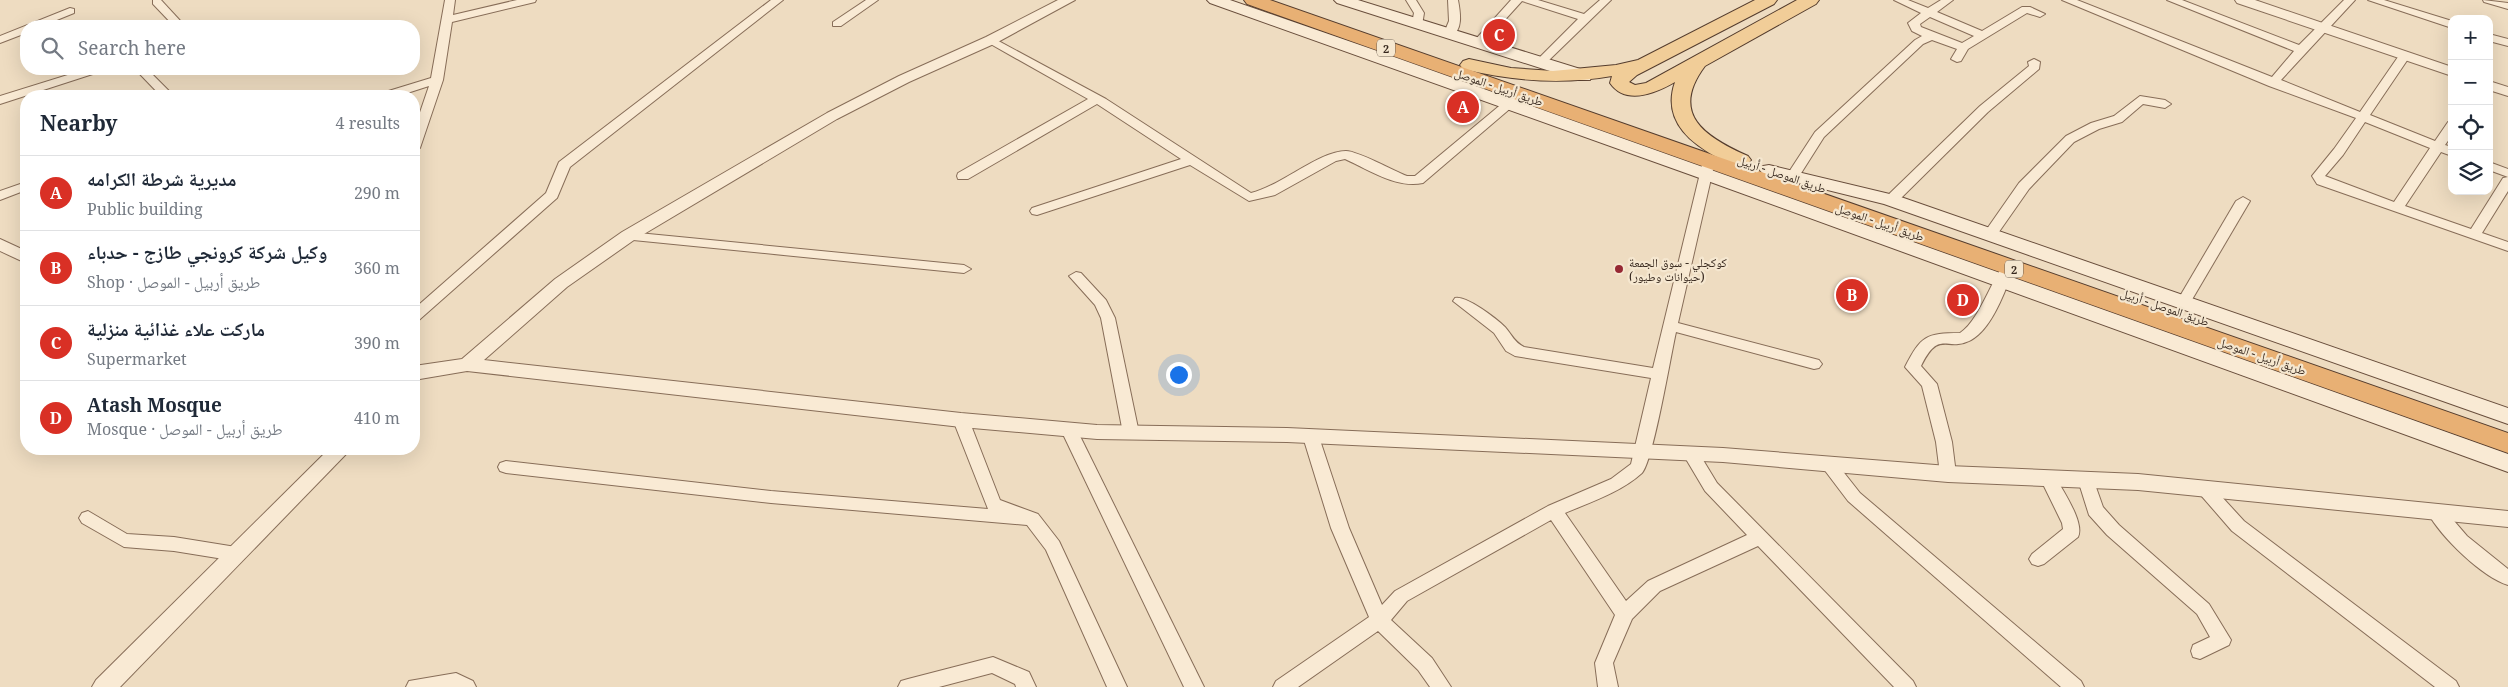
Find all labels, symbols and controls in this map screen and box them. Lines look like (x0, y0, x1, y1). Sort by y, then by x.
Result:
map controls (2448, 15, 2493, 195)
button: + (2448, 15, 2493, 60)
pin: C (1483, 16, 1515, 54)
search box (20, 20, 420, 75)
icon: search (38, 34, 66, 62)
text: Search here (78, 35, 186, 61)
road number: 2 (1377, 40, 1395, 56)
button: − (2448, 60, 2493, 105)
street label: طريق أربيل - الموصل (1453, 64, 1546, 110)
pin: A (1447, 88, 1479, 126)
button: locate (2448, 105, 2493, 150)
text: Nearby (40, 109, 118, 137)
text: 4 results (336, 112, 400, 134)
button: layers (2448, 150, 2493, 195)
street label: طريق الموصل - أربيل (1736, 151, 1829, 197)
text: مديرية شرطة الكرامه (87, 166, 236, 192)
text: A (50, 182, 62, 204)
text: 290 m (354, 182, 400, 204)
text: Public building (87, 198, 203, 220)
street label: طريق أربيل - الموصل (1834, 199, 1927, 245)
text: وكيل شركة كرونجي طازج - حدباء (87, 239, 327, 265)
place label: كوكجلي - سوق الجمعة (حيوانات وطيور) (1629, 254, 1727, 285)
text: B (51, 257, 61, 279)
text: 360 m (354, 257, 400, 279)
road number: 2 (2005, 260, 2023, 278)
marker: كوكجلي - سوق الجمعة (حيوانات وطيور) (1613, 263, 1625, 275)
text: Shop · طريق أربيل - الموصل (87, 271, 260, 293)
pin: B (1836, 276, 1868, 314)
pin: D (1947, 281, 1979, 319)
street label: طريق الموصل - أربيل (2119, 284, 2212, 330)
text: ماركت علاء غذائية منزلية (87, 316, 265, 342)
text: C (51, 332, 61, 354)
text: 390 m (354, 332, 400, 354)
street label: طريق أربيل - الموصل (2216, 333, 2309, 379)
text: Supermarket (87, 348, 187, 370)
your location (1166, 362, 1192, 388)
text: Atash Mosque (87, 392, 222, 418)
text: D (50, 407, 62, 429)
text: 410 m (354, 407, 400, 429)
text: Mosque · طريق أربيل - الموصل (87, 418, 282, 440)

